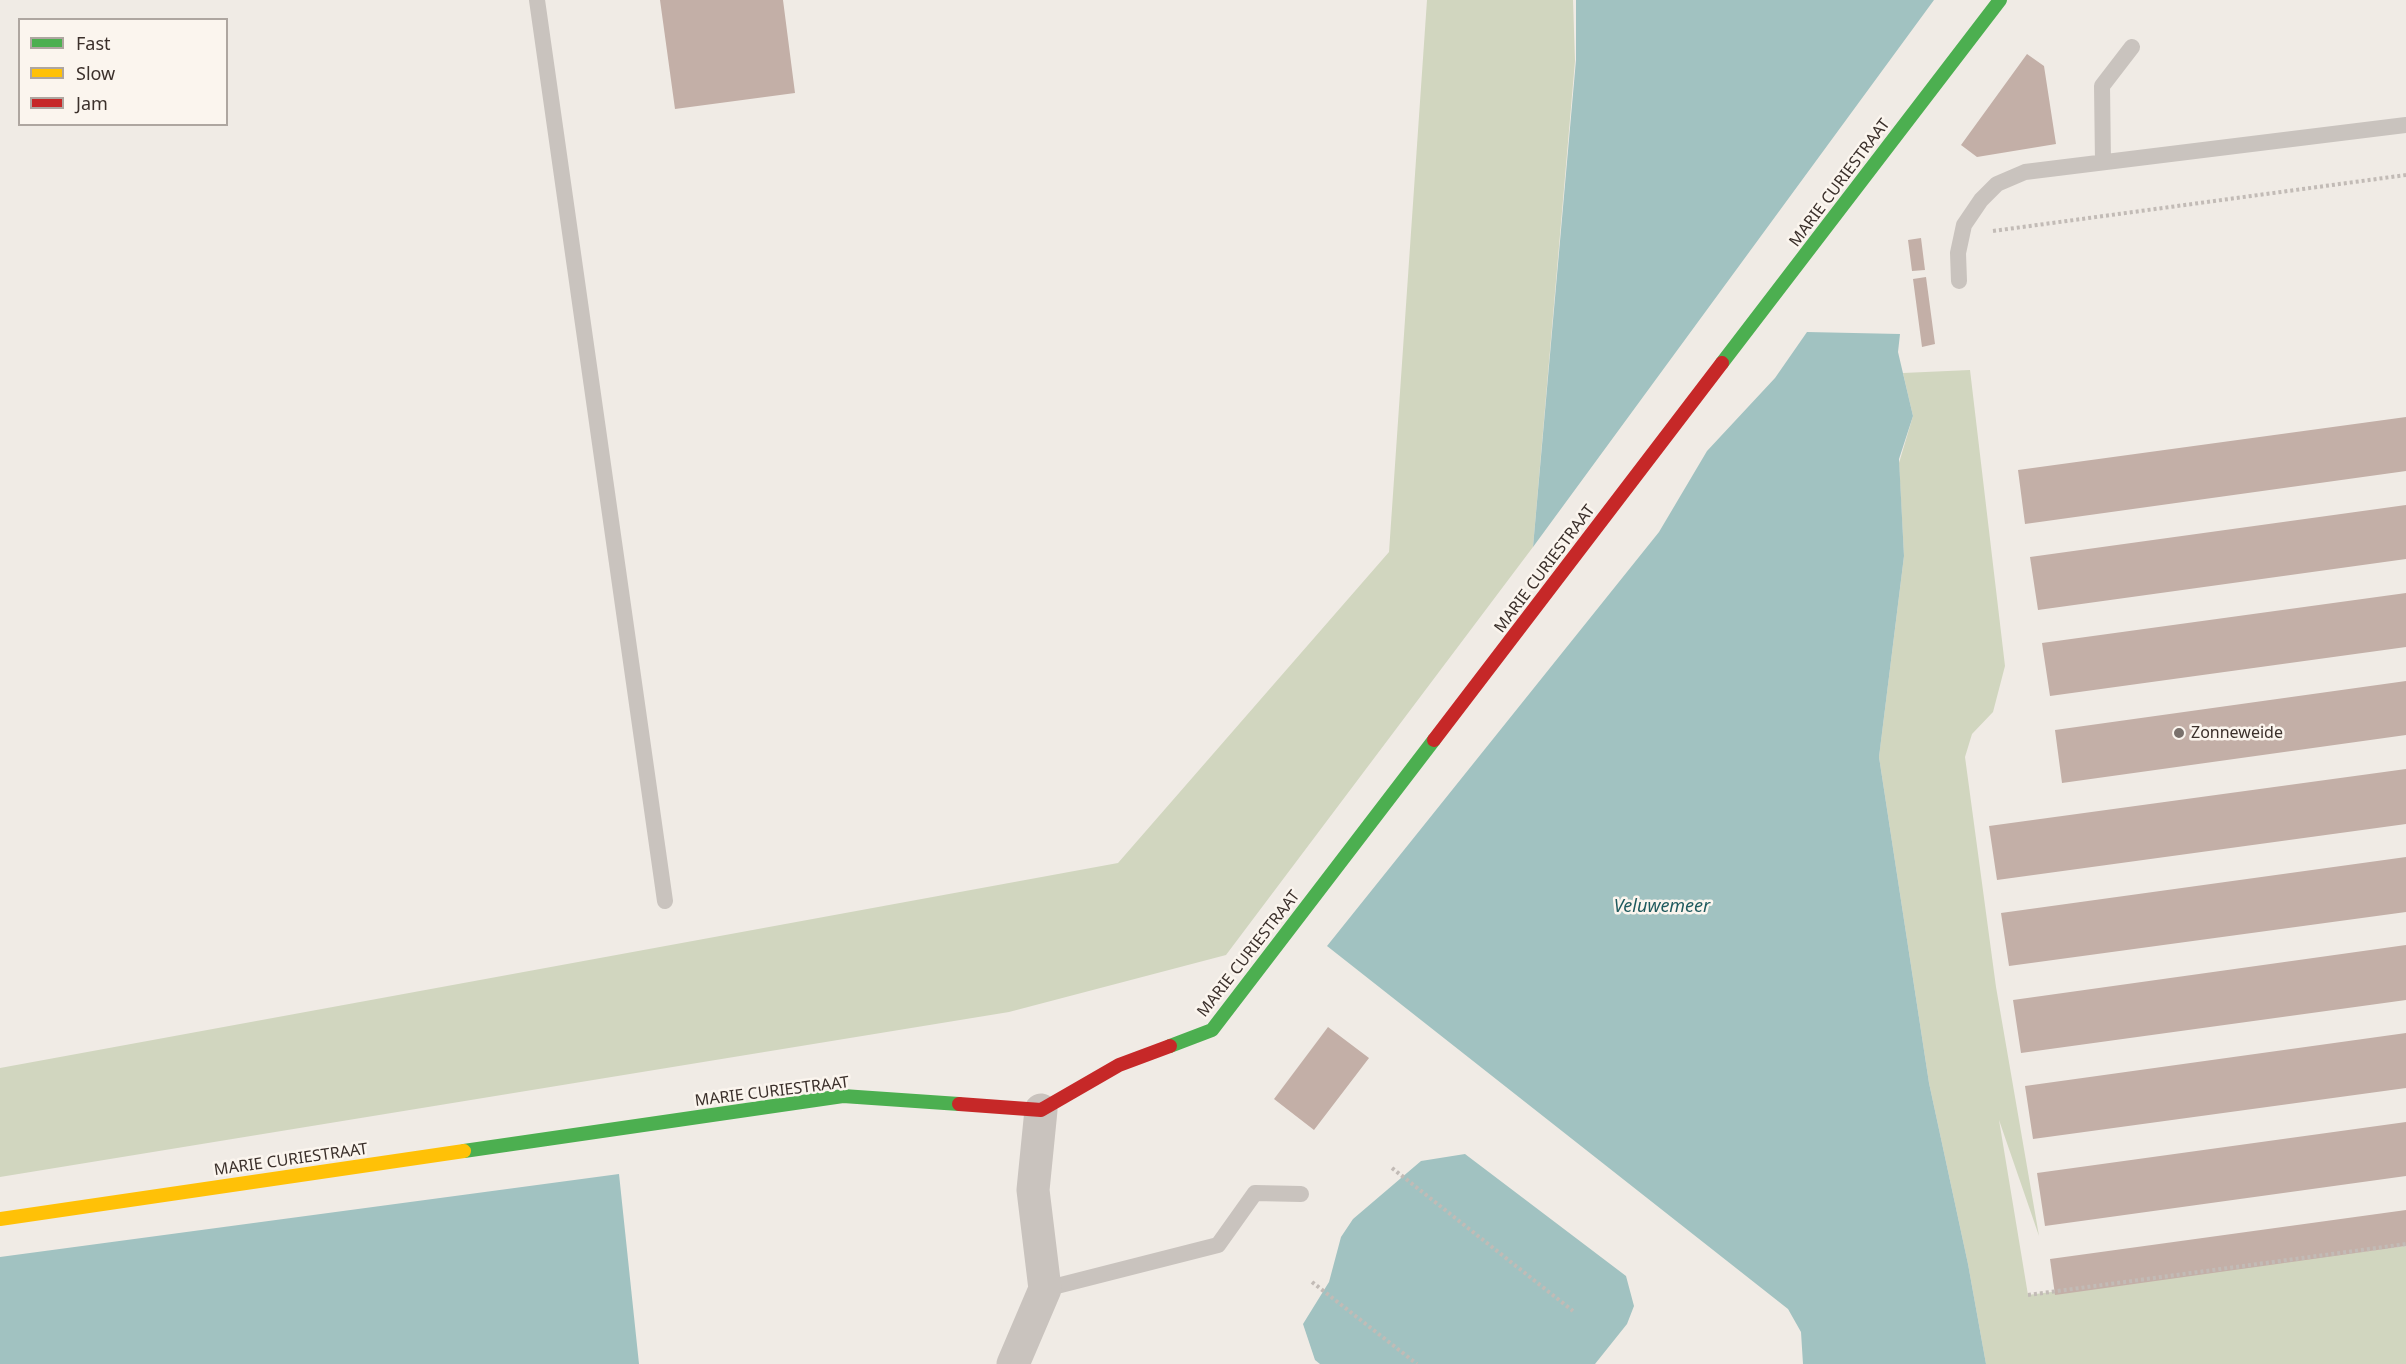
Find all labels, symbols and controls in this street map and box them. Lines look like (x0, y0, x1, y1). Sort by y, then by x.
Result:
legend (18, 18, 228, 126)
text: Fast (76, 31, 111, 55)
text: Slow (76, 61, 115, 85)
text: Jam (76, 91, 108, 115)
street label: MARIE CURIESTRAAT (1786, 115, 1894, 251)
street label: MARIE CURIESTRAAT (1491, 501, 1599, 637)
place label: Zonneweide (2191, 723, 2283, 743)
marker: Zonneweide (2172, 726, 2186, 740)
street label: MARIE CURIESTRAAT (1194, 887, 1304, 1021)
water label: Veluwemeer (1614, 896, 1710, 918)
street label: MARIE CURIESTRAAT (694, 1073, 850, 1111)
street label: MARIE CURIESTRAAT (213, 1140, 369, 1180)

